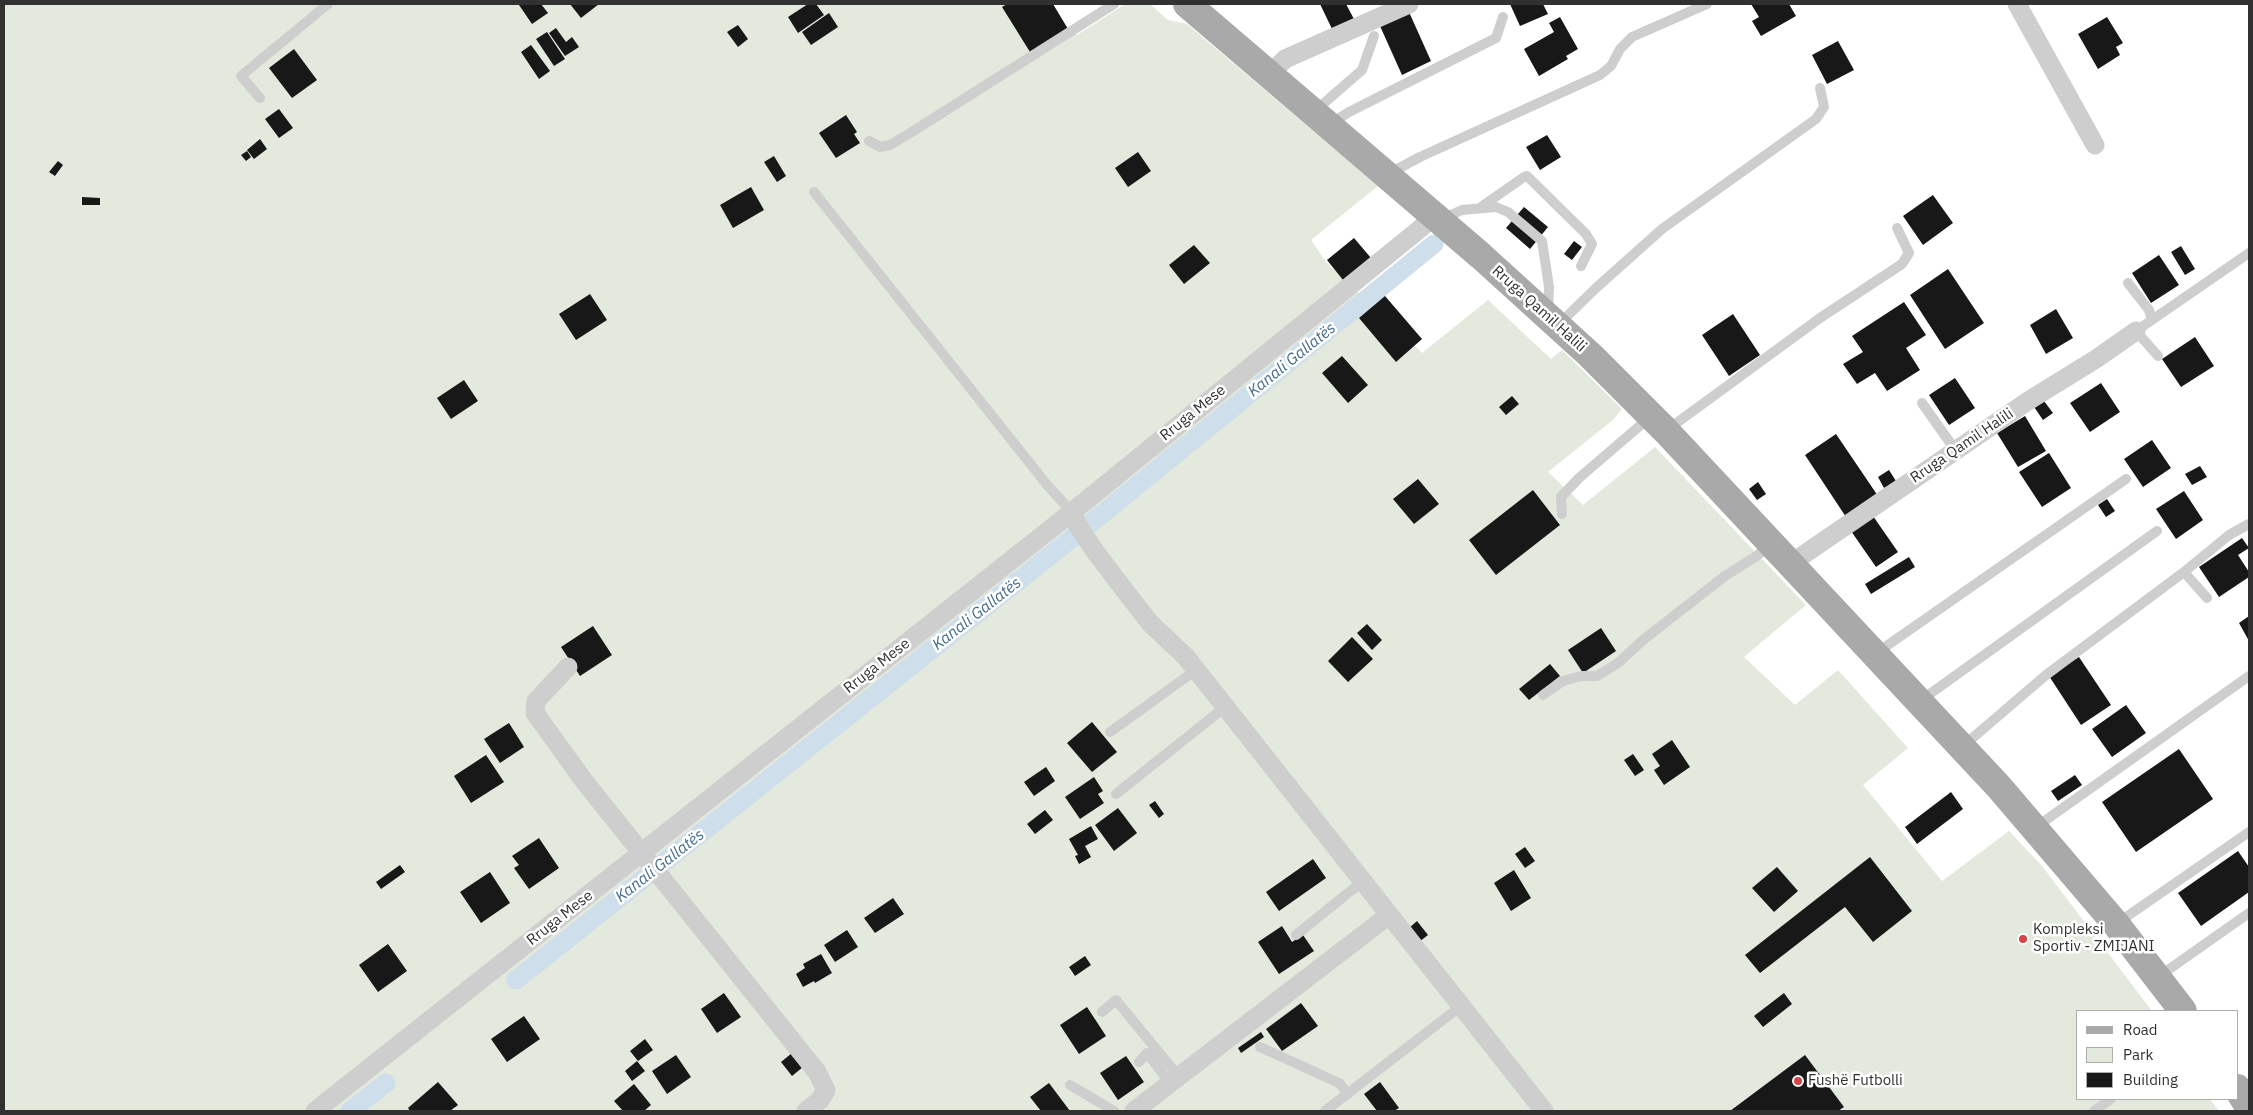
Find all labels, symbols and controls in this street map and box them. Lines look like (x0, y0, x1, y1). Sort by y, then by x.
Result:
street label: Rruga Qamil Halili (1488, 262, 1590, 356)
water label: Kanali Gallatës (1244, 319, 1340, 401)
street label: Rruga Mese (1157, 381, 1229, 445)
street label: Rruga Qamil Halili (1907, 405, 2017, 487)
water label: Kanali Gallatës (929, 573, 1025, 655)
street label: Rruga Mese (840, 635, 914, 697)
water label: Kanali Gallatës (612, 825, 708, 907)
street label: Rruga Mese (523, 887, 597, 949)
place label: Kompleksi Sportiv - ZMIJANI (2033, 921, 2154, 956)
marker: Kompleksi Sportiv - ZMIJANI (2017, 933, 2029, 945)
legend (2076, 1010, 2238, 1100)
text: Road (2123, 1020, 2158, 1039)
text: Park (2123, 1045, 2153, 1064)
text: Building (2123, 1070, 2178, 1089)
place label: Fushë Futbolli (1808, 1072, 1903, 1090)
marker: Fushë Futbolli (1792, 1075, 1804, 1087)

